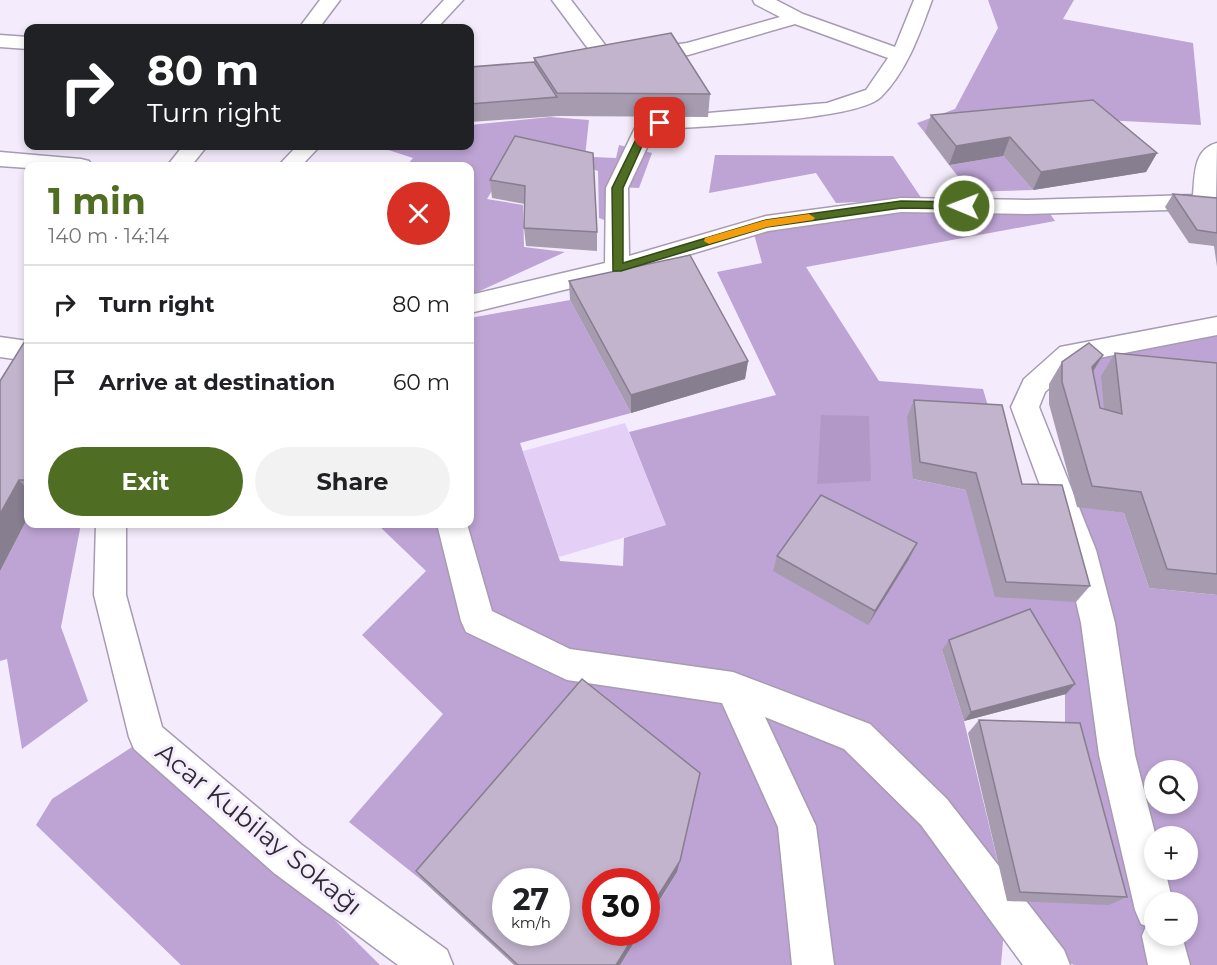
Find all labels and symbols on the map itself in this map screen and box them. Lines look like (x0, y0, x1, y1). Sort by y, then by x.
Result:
pin (634, 97, 685, 148)
position arrow (932, 174, 996, 238)
street label: Acar Kubilay Sokağı (149, 736, 369, 922)
speed limit sign: 30 (582, 868, 660, 946)

